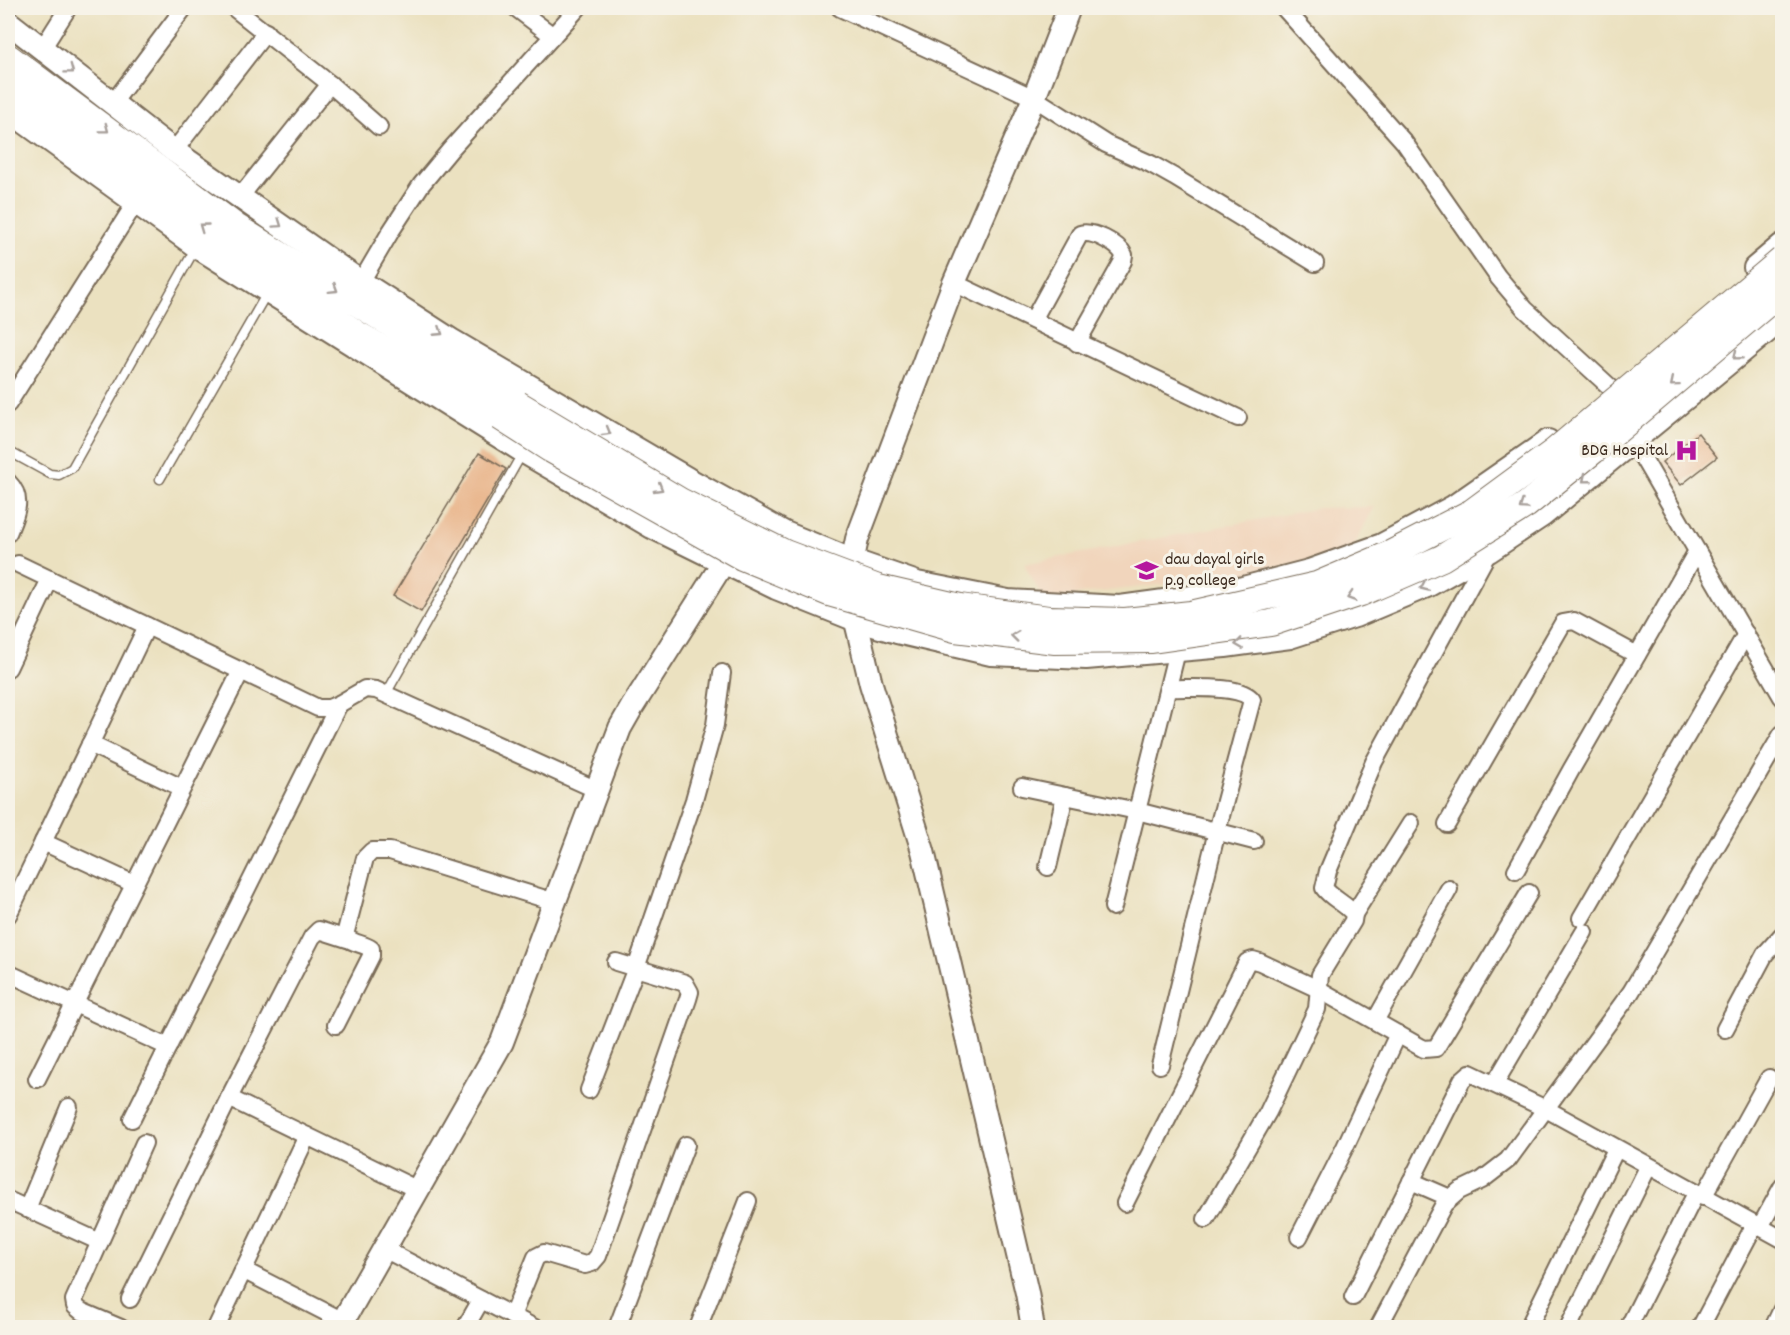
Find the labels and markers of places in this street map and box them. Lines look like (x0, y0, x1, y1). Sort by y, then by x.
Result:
hospital icon: BDG Hospital (1673, 438, 1699, 464)
place label: BDG Hospital (1581, 439, 1669, 464)
place label: dau dayal girls p.g college (1165, 548, 1265, 594)
school or university icon: dau dayal girls p.g college (1134, 557, 1160, 583)

